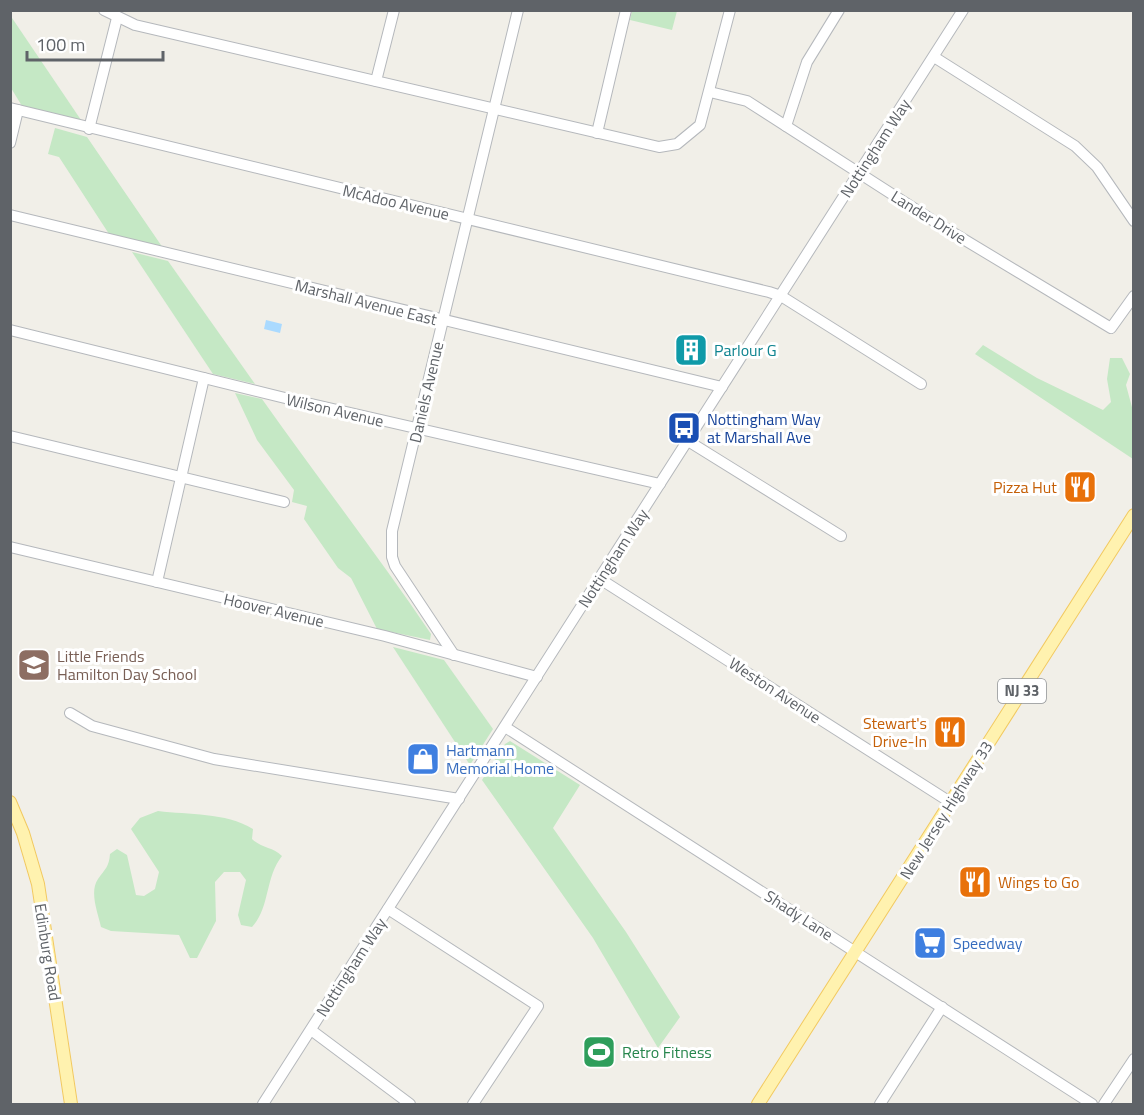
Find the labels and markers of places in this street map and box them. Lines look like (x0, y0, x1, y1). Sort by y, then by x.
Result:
building icon: Parlour G (673, 332, 709, 368)
place label: Parlour G (714, 338, 777, 362)
place label: Nottingham Way at Marshall Ave (707, 407, 821, 449)
bus stop icon: Nottingham Way at Marshall Ave (666, 410, 702, 446)
restaurant icon: Pizza Hut (1062, 469, 1098, 505)
place label: Pizza Hut (993, 475, 1057, 499)
place label: Little Friends Hamilton Day School (57, 644, 197, 686)
school or university icon: Little Friends Hamilton Day School (16, 647, 52, 683)
place label: Stewart's Drive-In (863, 711, 927, 753)
restaurant icon: Stewart's Drive-In (932, 714, 968, 750)
place label: Hartmann Memorial Home (446, 738, 554, 780)
shop icon: Hartmann Memorial Home (405, 741, 441, 777)
restaurant icon: Wings to Go (957, 864, 993, 900)
place label: Wings to Go (998, 870, 1079, 894)
supermarket icon: Speedway (912, 925, 948, 961)
place label: Speedway (953, 931, 1023, 955)
sports icon: Retro Fitness (581, 1034, 617, 1070)
place label: Retro Fitness (622, 1040, 712, 1064)

